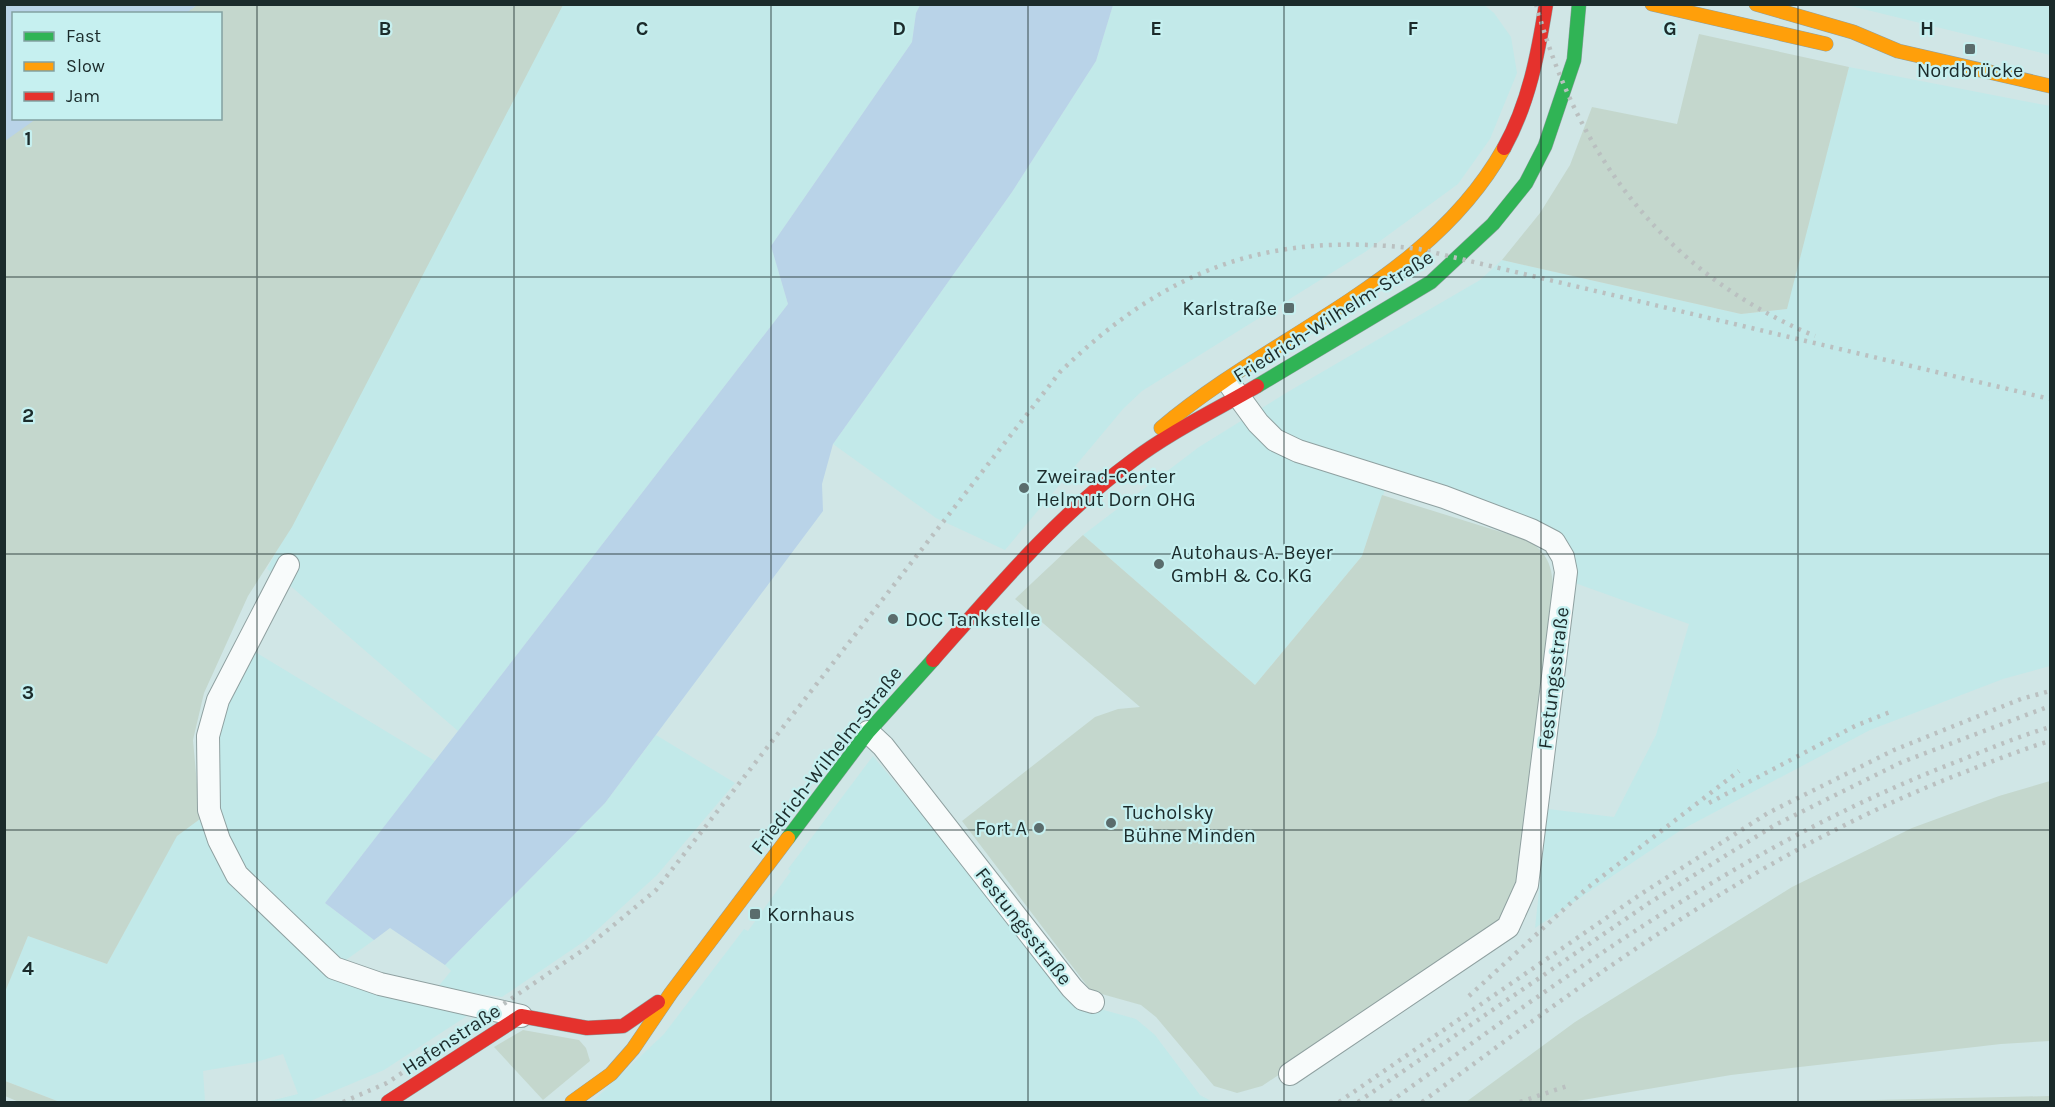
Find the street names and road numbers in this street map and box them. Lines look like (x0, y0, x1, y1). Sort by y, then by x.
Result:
street label: Friedrich-Wilhelm-Straße (1229, 245, 1438, 388)
street label: Festungsstraße (1533, 606, 1574, 750)
street label: Friedrich-Wilhelm-Straße (746, 662, 907, 859)
street label: Festungsstraße (971, 863, 1077, 990)
street label: Hafenstraße (398, 999, 505, 1080)

